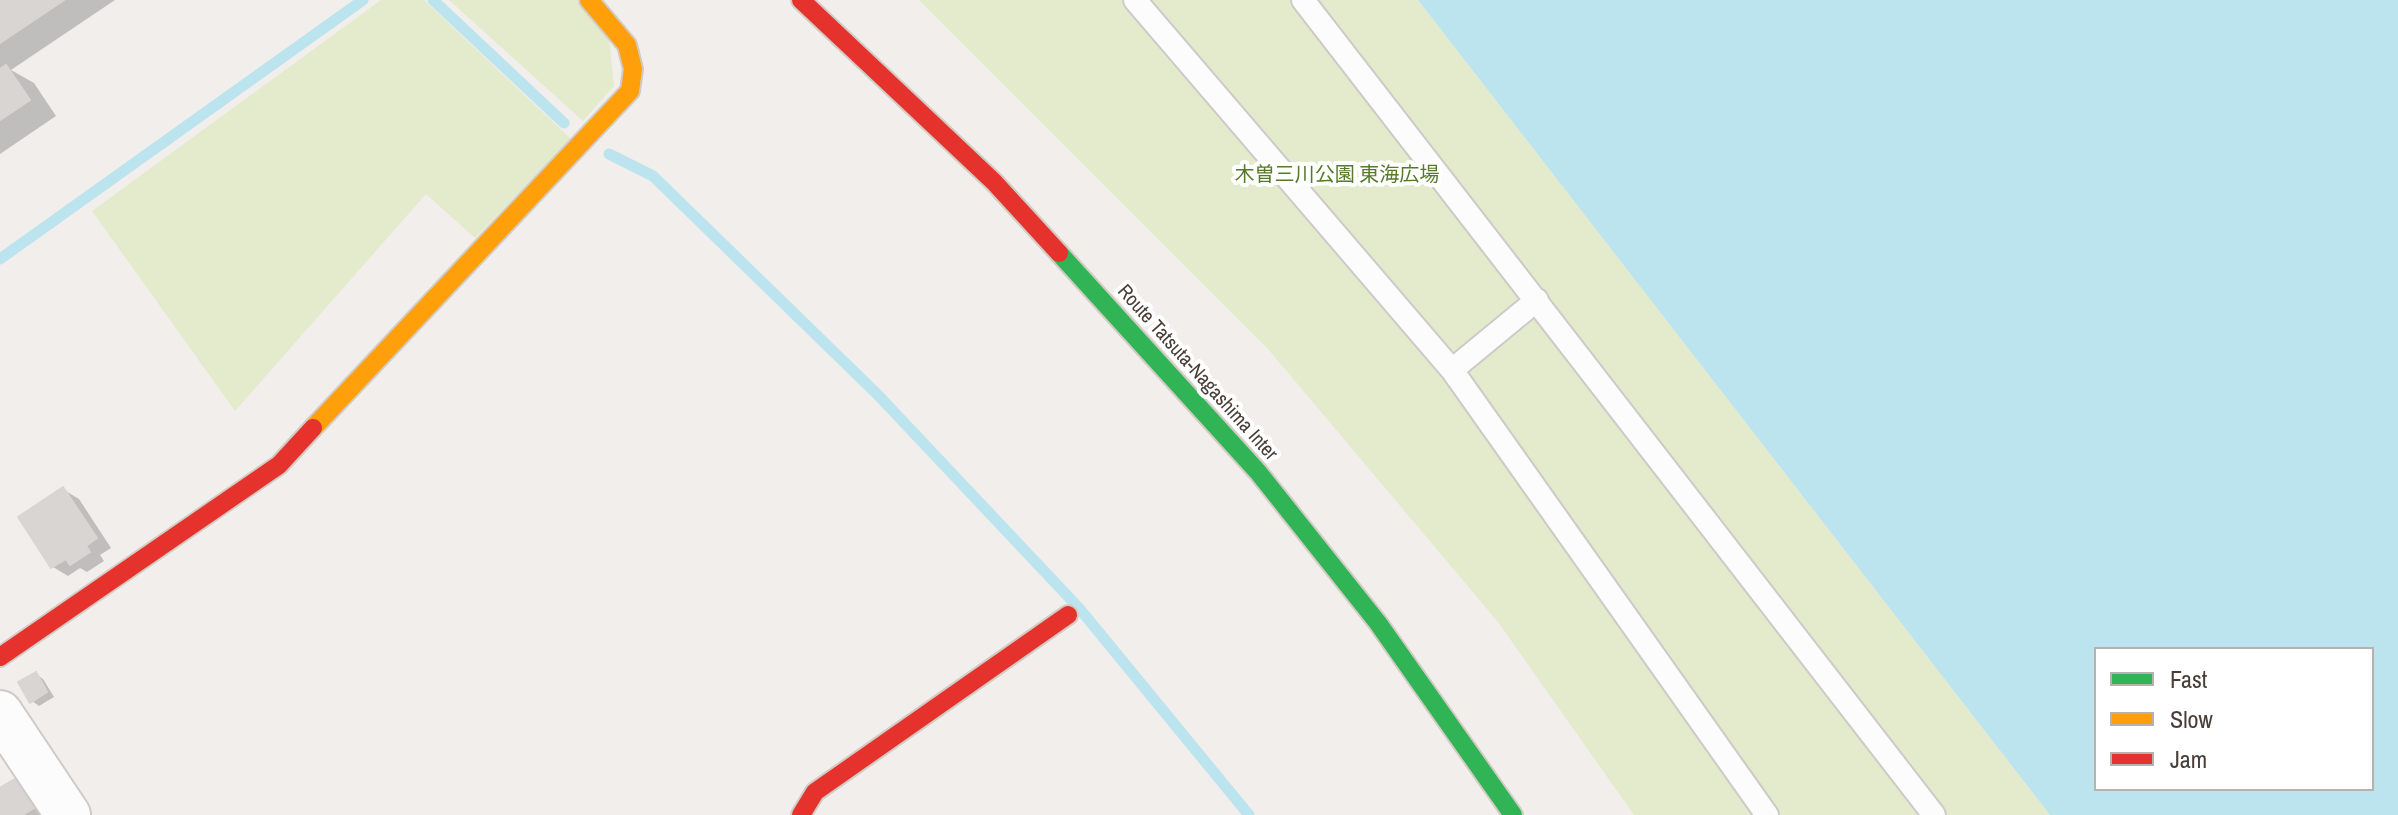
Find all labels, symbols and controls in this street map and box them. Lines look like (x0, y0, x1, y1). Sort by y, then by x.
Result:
park label: 木曽三川公園 東海広場 (1235, 164, 1439, 188)
street label: Route Tatsuta-Nagashima Inter (1112, 280, 1282, 466)
legend (2094, 647, 2374, 791)
text: Fast (2170, 663, 2207, 695)
text: Slow (2170, 703, 2213, 735)
text: Jam (2170, 743, 2207, 775)

